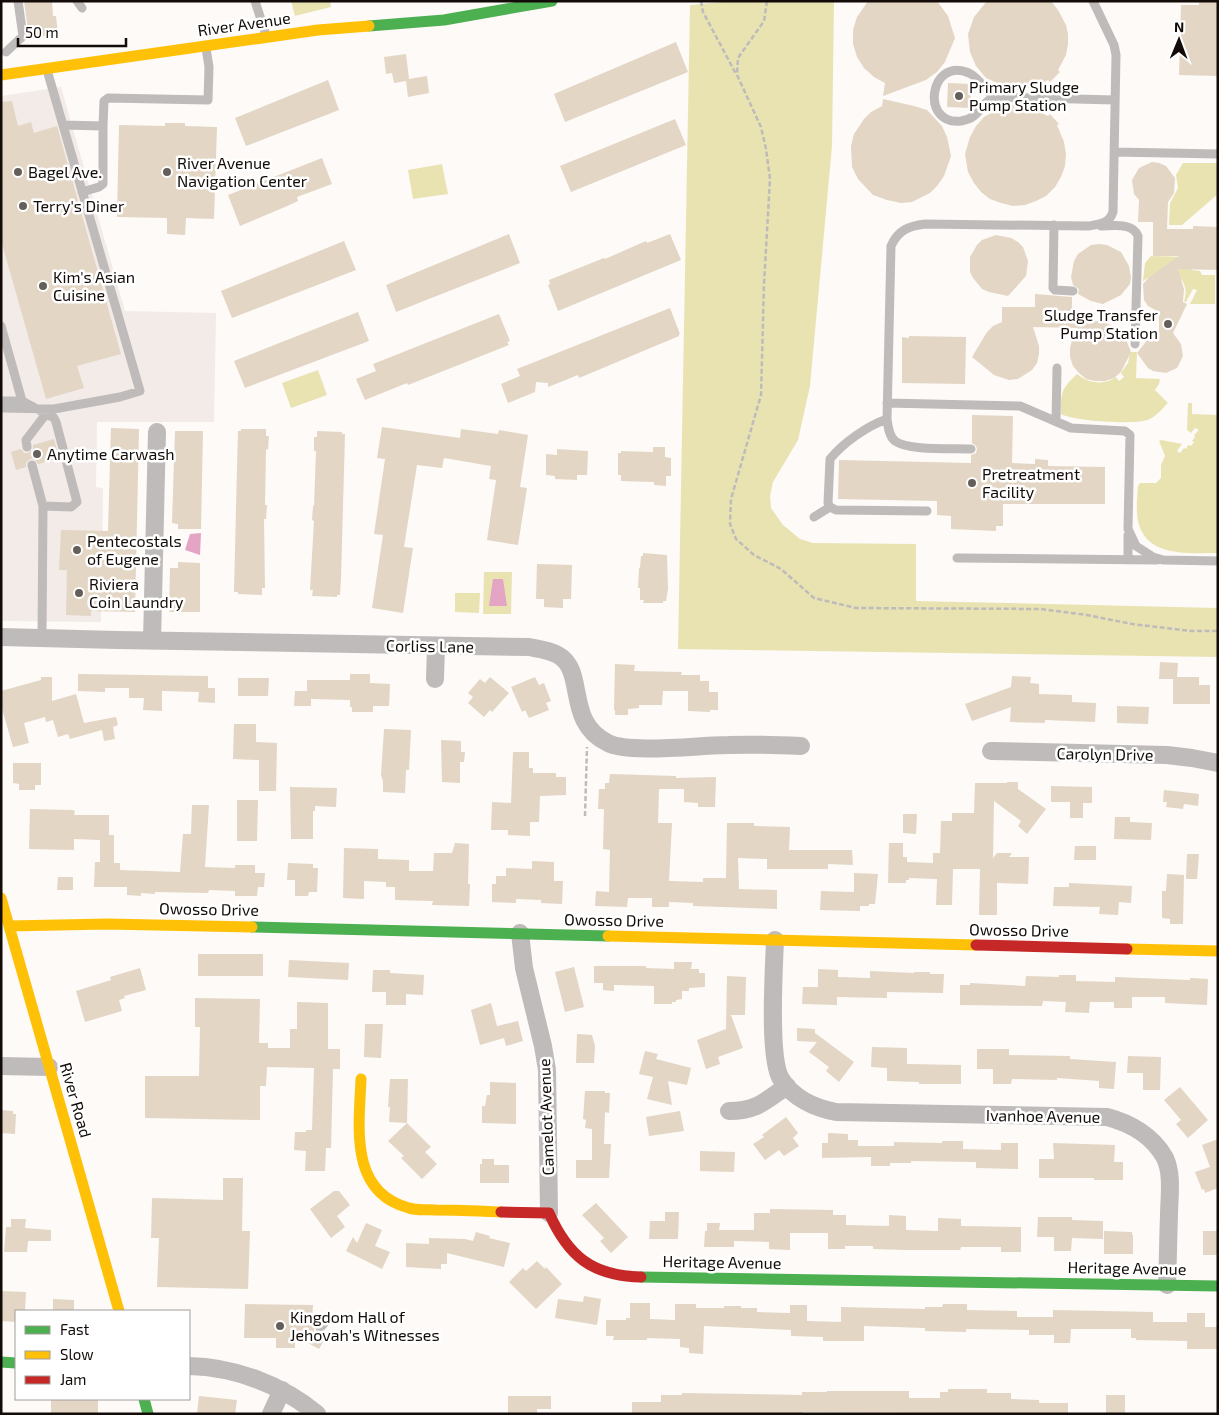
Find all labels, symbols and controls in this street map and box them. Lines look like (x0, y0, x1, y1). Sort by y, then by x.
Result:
street label: River Avenue (196, 8, 292, 39)
scale bar (18, 15, 125, 47)
north arrow (1154, 15, 1204, 65)
text: N (1174, 18, 1184, 35)
text: 50 m (25, 23, 59, 41)
place label: Primary Sludge Pump Station (969, 77, 1079, 114)
marker: Primary Sludge Pump Station (953, 90, 965, 102)
place label: River Avenue Navigation Center (177, 153, 308, 190)
place label: Bagel Ave. (28, 162, 102, 181)
marker: Bagel Ave. (12, 166, 24, 178)
marker: River Avenue Navigation Center (161, 166, 173, 178)
place label: Terry's Diner (33, 196, 125, 215)
marker: Terry's Diner (17, 200, 29, 212)
place label: Kim's Asian Cuisine (53, 267, 135, 304)
marker: Kim's Asian Cuisine (37, 280, 49, 292)
place label: Sludge Transfer Pump Station (1044, 305, 1159, 342)
marker: Sludge Transfer Pump Station (1162, 318, 1174, 330)
place label: Anytime Carwash (47, 444, 175, 463)
marker: Anytime Carwash (31, 448, 43, 460)
place label: Pretreatment Facility (982, 464, 1080, 501)
marker: Pretreatment Facility (966, 477, 978, 489)
place label: Pentecostals of Eugene (87, 531, 182, 568)
marker: Pentecostals of Eugene (71, 544, 83, 556)
place label: Riviera Coin Laundry (89, 574, 184, 611)
marker: Riviera Coin Laundry (73, 587, 85, 599)
street label: Corliss Lane (386, 635, 474, 656)
street label: Carolyn Drive (1056, 743, 1154, 764)
street label: Owosso Drive (159, 898, 259, 919)
street label: Owosso Drive (564, 909, 664, 930)
street label: Owosso Drive (969, 919, 1069, 940)
street label: Camelot Avenue (534, 1058, 557, 1176)
street label: River Road (57, 1060, 96, 1140)
street label: Ivanhoe Avenue (986, 1105, 1100, 1126)
street label: Heritage Avenue (662, 1251, 782, 1272)
street label: Heritage Avenue (1067, 1257, 1187, 1278)
place label: Kingdom Hall of Jehovah's Witnesses (290, 1307, 440, 1344)
legend (15, 1310, 190, 1400)
text: Fast (60, 1320, 90, 1338)
marker: Kingdom Hall of Jehovah's Witnesses (274, 1320, 286, 1332)
text: Slow (60, 1345, 94, 1363)
text: Jam (60, 1370, 86, 1388)

